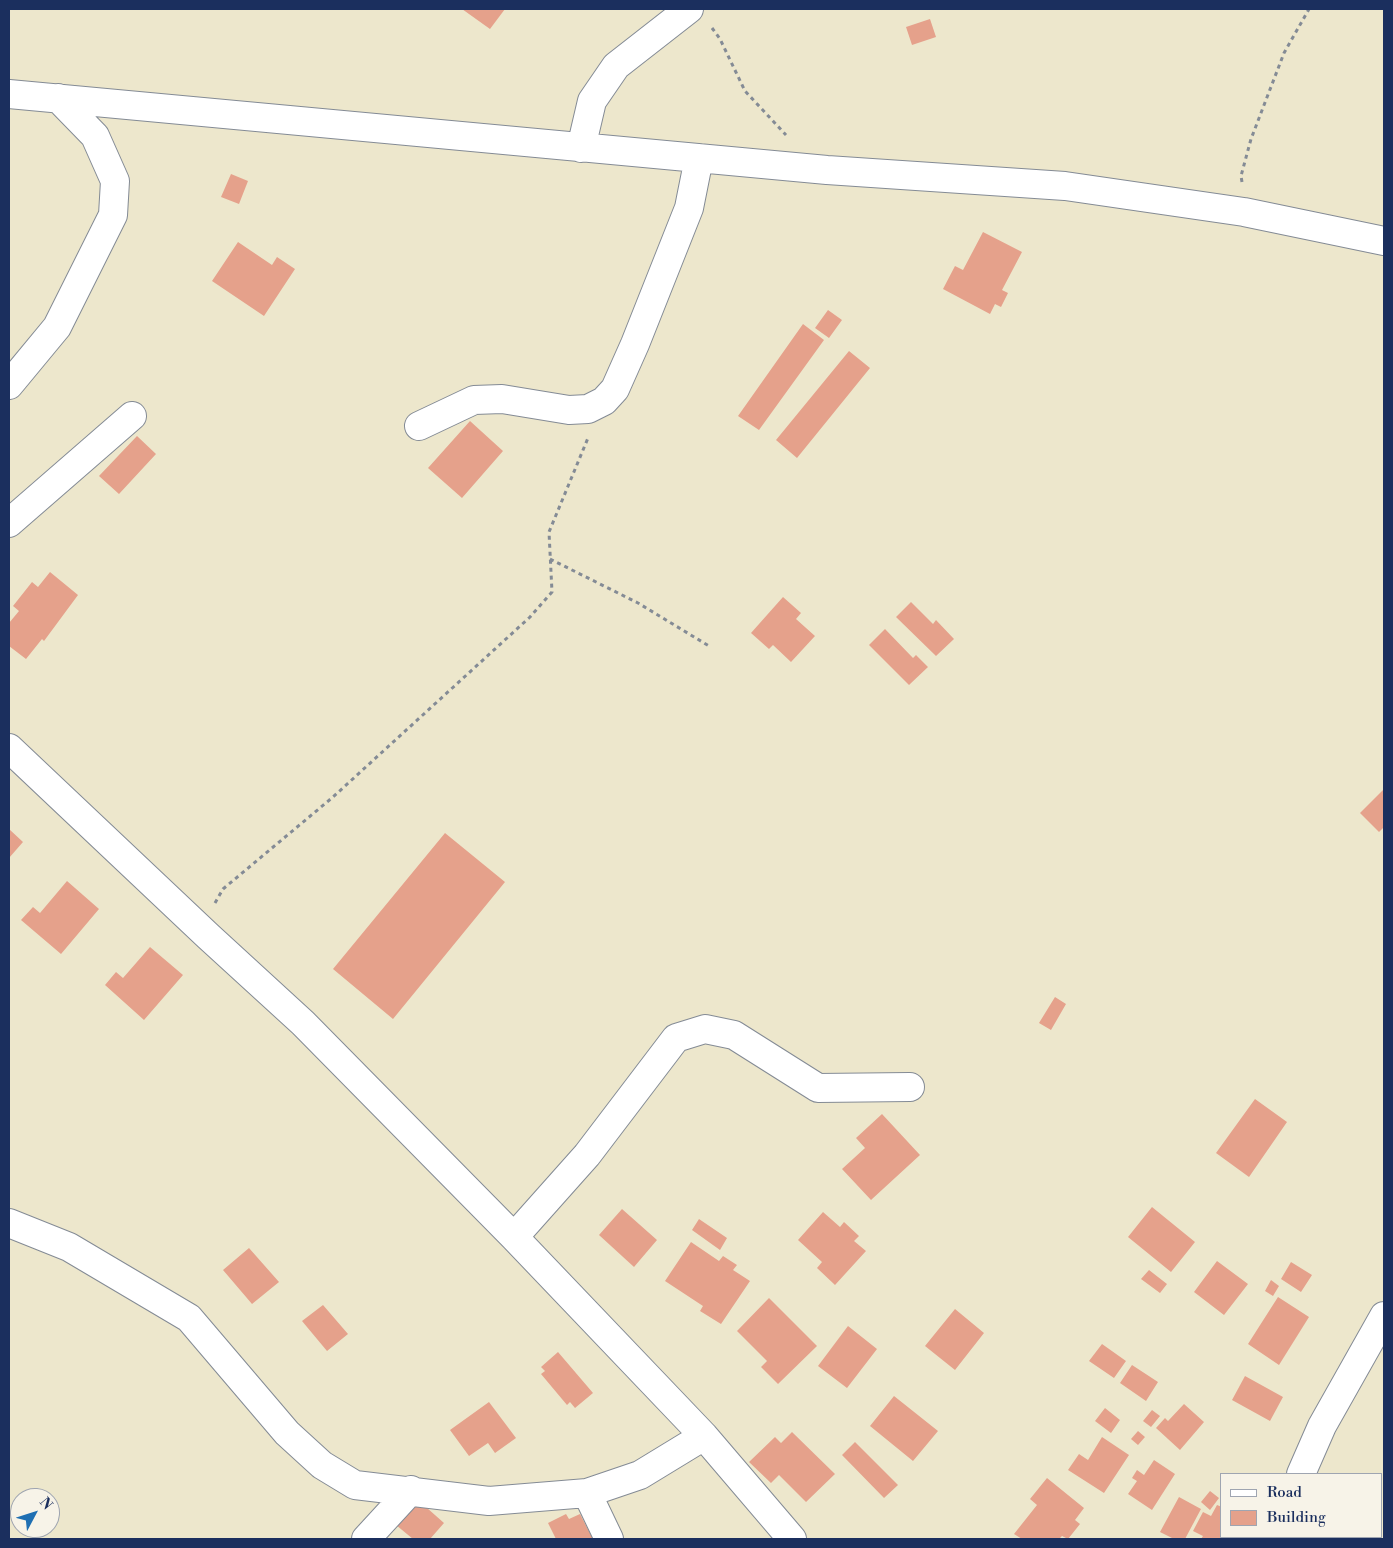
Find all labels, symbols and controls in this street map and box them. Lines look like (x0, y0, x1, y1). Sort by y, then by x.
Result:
legend (1220, 1473, 1383, 1538)
text: Road (1267, 1483, 1302, 1502)
north arrow (10, 1488, 60, 1538)
text: N (35, 1494, 56, 1514)
text: Building (1267, 1508, 1326, 1527)

